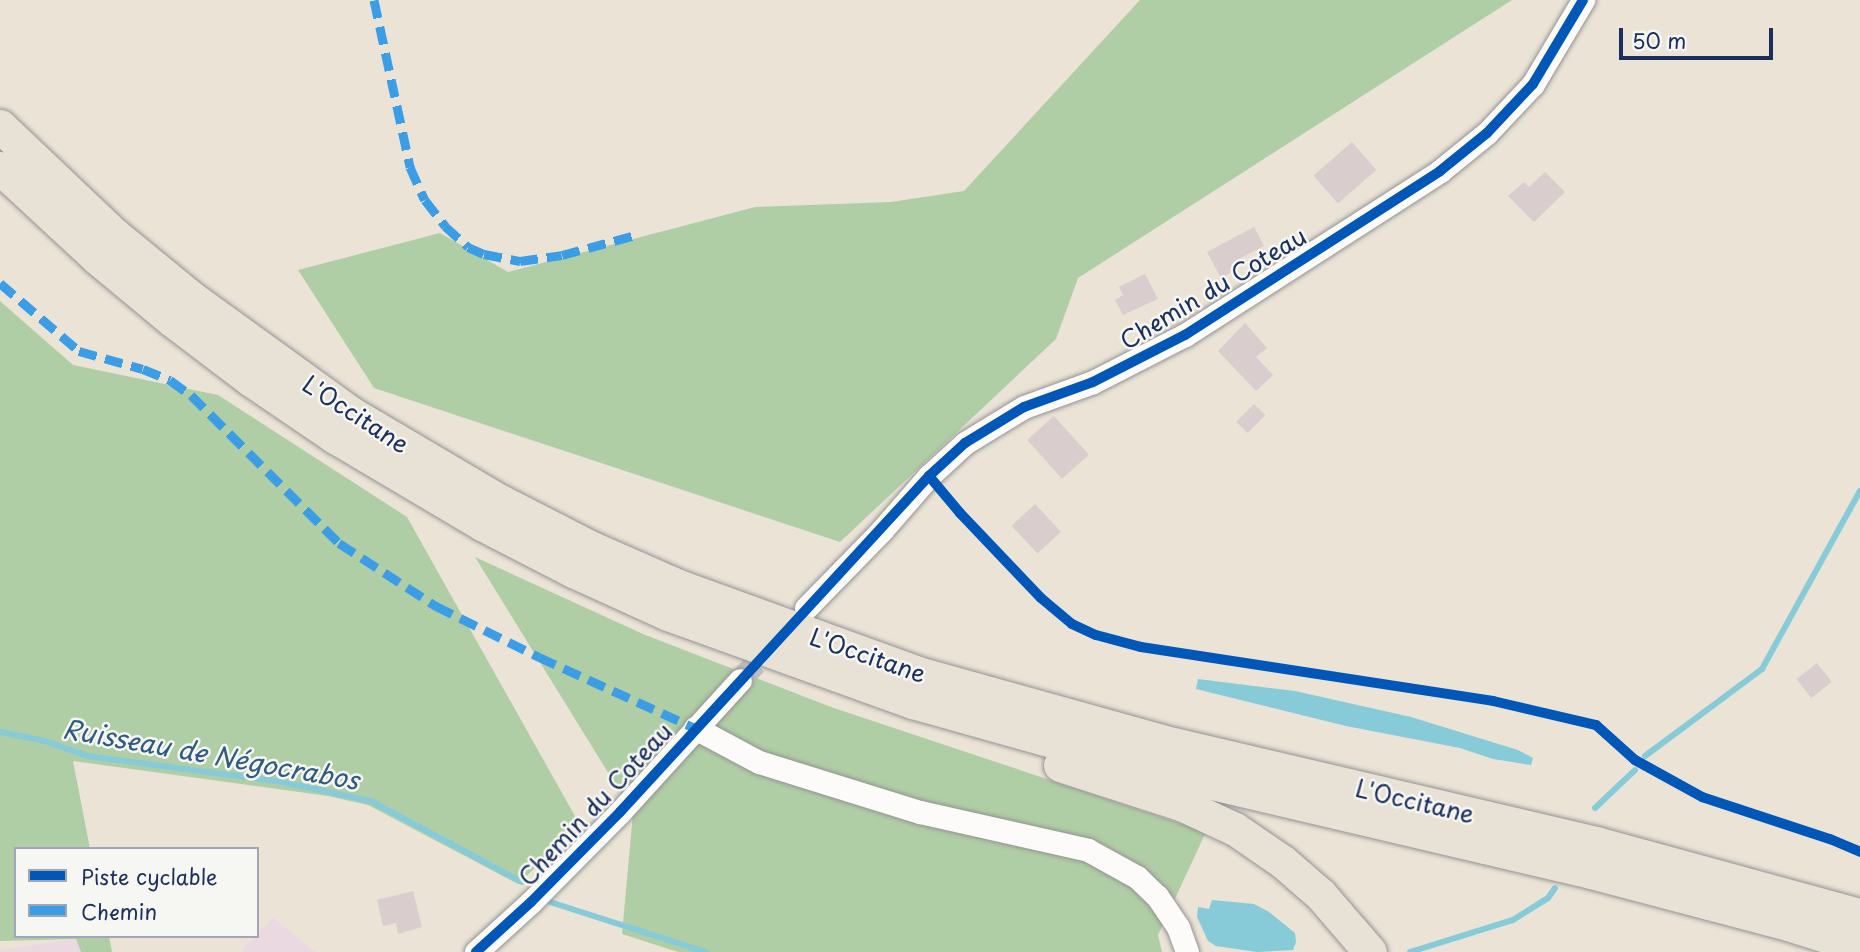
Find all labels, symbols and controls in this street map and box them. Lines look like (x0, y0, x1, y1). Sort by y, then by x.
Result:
scale bar (1622, 14, 1776, 58)
text: 50 m (1632, 24, 1686, 56)
street label: Chemin du Coteau (1114, 221, 1312, 355)
street label: L'Occitane (297, 369, 415, 459)
street label: L'Occitane (806, 622, 930, 688)
water label: Ruisseau de Négocrabos (60, 712, 362, 796)
street label: Chemin du Coteau (512, 716, 678, 892)
street label: L'Occitane (1353, 773, 1477, 829)
legend (14, 847, 259, 938)
text: Piste cyclable (81, 860, 217, 892)
text: Chemin (81, 895, 157, 927)

